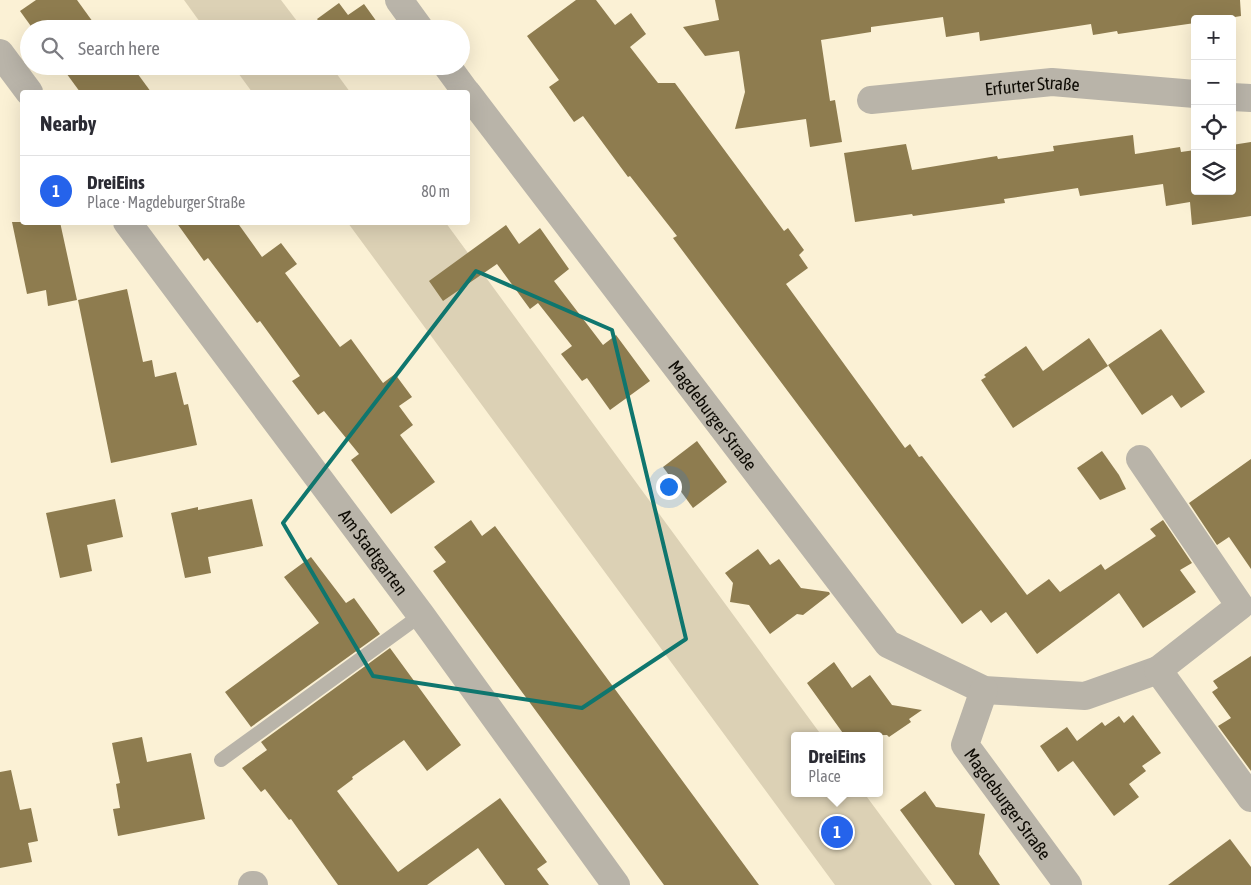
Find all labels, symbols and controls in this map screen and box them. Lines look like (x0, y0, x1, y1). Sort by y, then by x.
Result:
map controls (1191, 15, 1236, 195)
button: + (1191, 15, 1236, 60)
search box (20, 20, 470, 75)
icon: search (38, 34, 66, 62)
text: Search here (78, 37, 160, 59)
button: − (1191, 60, 1236, 105)
street label: Erfurter Straße (984, 71, 1081, 99)
button: locate (1191, 105, 1236, 150)
text: Nearby (40, 111, 96, 135)
button: layers (1191, 150, 1236, 195)
text: DreiEins (87, 171, 145, 193)
text: 1 (52, 182, 60, 200)
text: 80 m (421, 182, 450, 200)
text: Place · Magdeburger Straße (87, 193, 245, 211)
street label: Magdeburger Straße (665, 356, 762, 474)
your location (656, 474, 682, 500)
street label: Am Stadtgarten (335, 505, 413, 599)
popup (791, 732, 883, 797)
street label: Magdeburger Straße (960, 744, 1056, 863)
text: DreiEins (808, 745, 866, 767)
text: Place (808, 767, 841, 785)
pin: 1 (821, 813, 853, 851)

